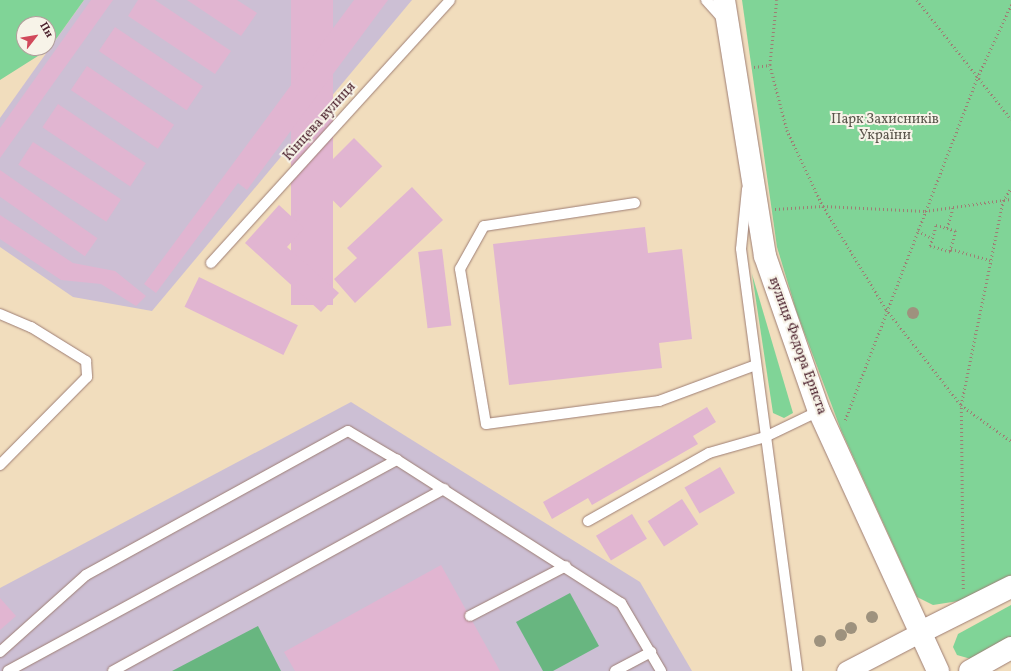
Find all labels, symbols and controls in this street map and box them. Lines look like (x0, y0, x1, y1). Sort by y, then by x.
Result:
north arrow (16, 16, 56, 56)
text: Пн (35, 20, 56, 41)
street label: Кінцева вулиця (280, 79, 360, 165)
park label: Парк Захисників України (831, 112, 939, 144)
street label: вулиця Федора Ернста (764, 275, 830, 417)

